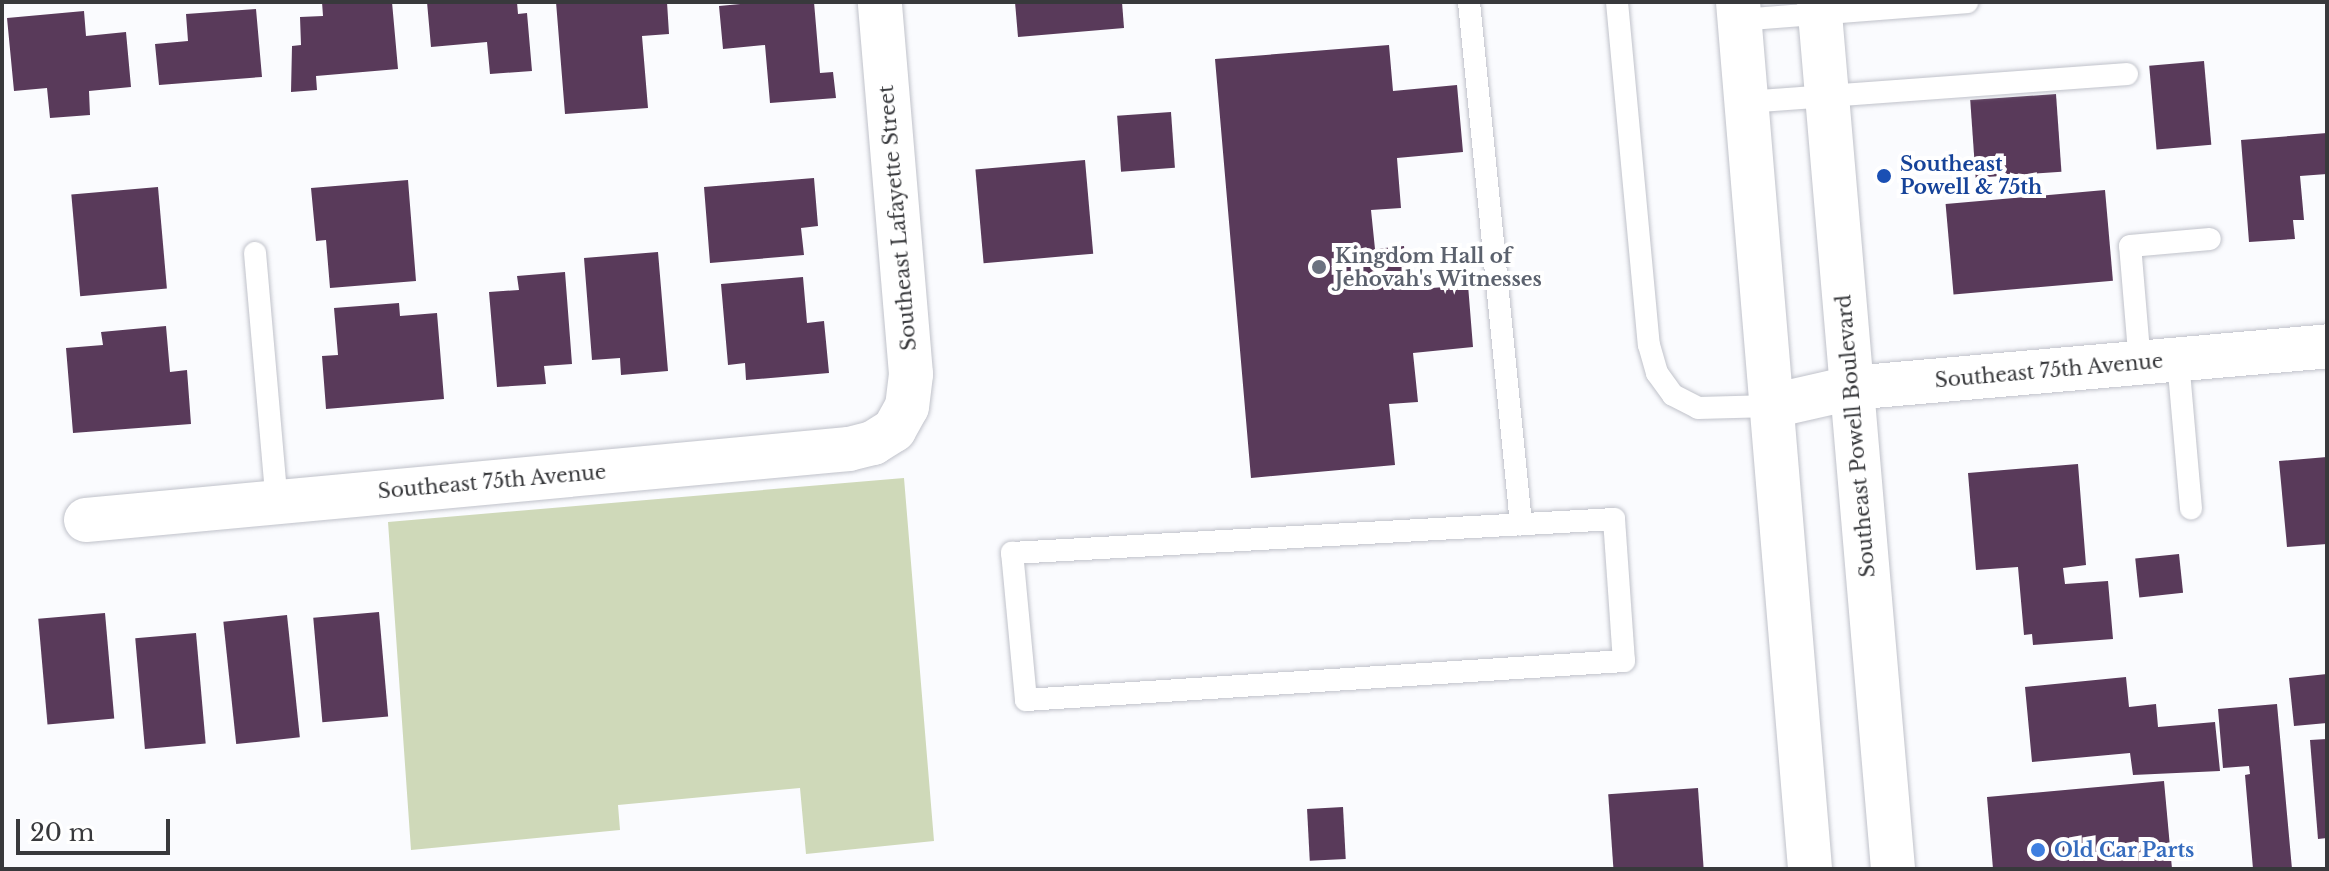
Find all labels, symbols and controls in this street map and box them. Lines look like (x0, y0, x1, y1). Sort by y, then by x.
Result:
street label: Southeast Lafayette Street (874, 84, 922, 352)
place label: Southeast Powell & 75th (1900, 152, 2042, 199)
marker: Southeast Powell & 75th (1875, 167, 1893, 185)
place label: Kingdom Hall of Jehovah's Witnesses (1335, 244, 1543, 291)
marker: Kingdom Hall of Jehovah's Witnesses (1310, 258, 1328, 276)
street label: Southeast Powell Boulevard (1832, 294, 1880, 578)
street label: Southeast 75th Avenue (1933, 349, 2165, 393)
street label: Southeast 75th Avenue (376, 460, 608, 504)
scale bar (20, 803, 174, 853)
text: 20 m (30, 818, 95, 847)
place label: Old Car Parts (2054, 838, 2195, 862)
marker: Old Car Parts (2029, 841, 2047, 859)

